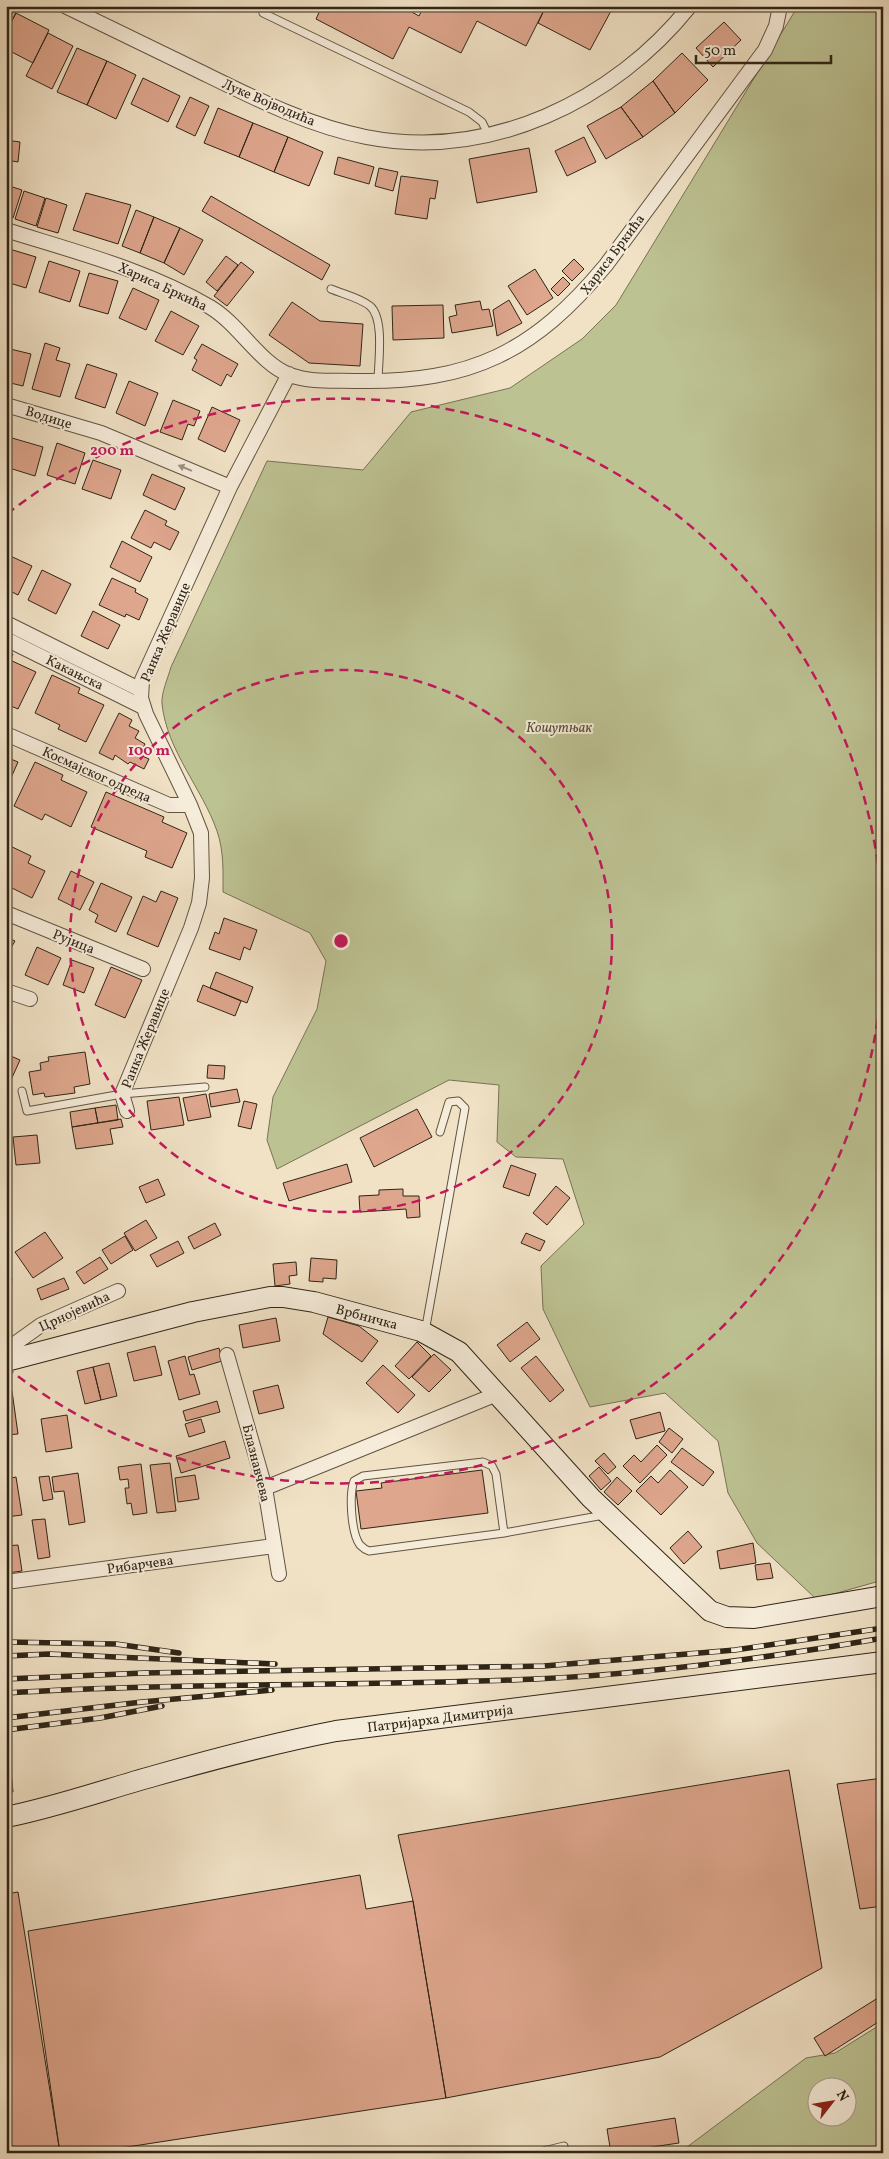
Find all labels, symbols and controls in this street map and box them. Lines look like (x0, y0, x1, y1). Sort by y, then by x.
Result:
scale bar (696, 32, 832, 64)
text: 50 m (704, 41, 736, 62)
street label: Луке Војводића (219, 75, 318, 132)
street label: Хариса Бркића (577, 211, 650, 299)
street label: Хариса Бркића (115, 258, 210, 316)
street label: Водице (23, 402, 75, 435)
text: 200 m (90, 441, 134, 462)
one-way arrow (178, 464, 192, 472)
street label: Ранка Жеравице (137, 580, 196, 685)
street label: Какањска (42, 651, 106, 695)
park label: Кошутњак (526, 719, 592, 738)
text: 100 m (128, 741, 171, 762)
street label: Космајског одреда (39, 743, 154, 808)
street label: Рујица (50, 925, 97, 959)
centre of rings (332, 932, 350, 950)
street label: Ранка Жеравице (118, 985, 175, 1091)
street label: Црнојевића (36, 1288, 113, 1337)
street label: Врбничка (334, 1300, 400, 1335)
street label: Блазнавчева (237, 1422, 274, 1504)
street label: Рибарчева (106, 1551, 175, 1580)
street label: Патријарха Димитрија (366, 1701, 514, 1738)
north arrow (806, 2076, 856, 2126)
text: N (831, 2087, 853, 2105)

